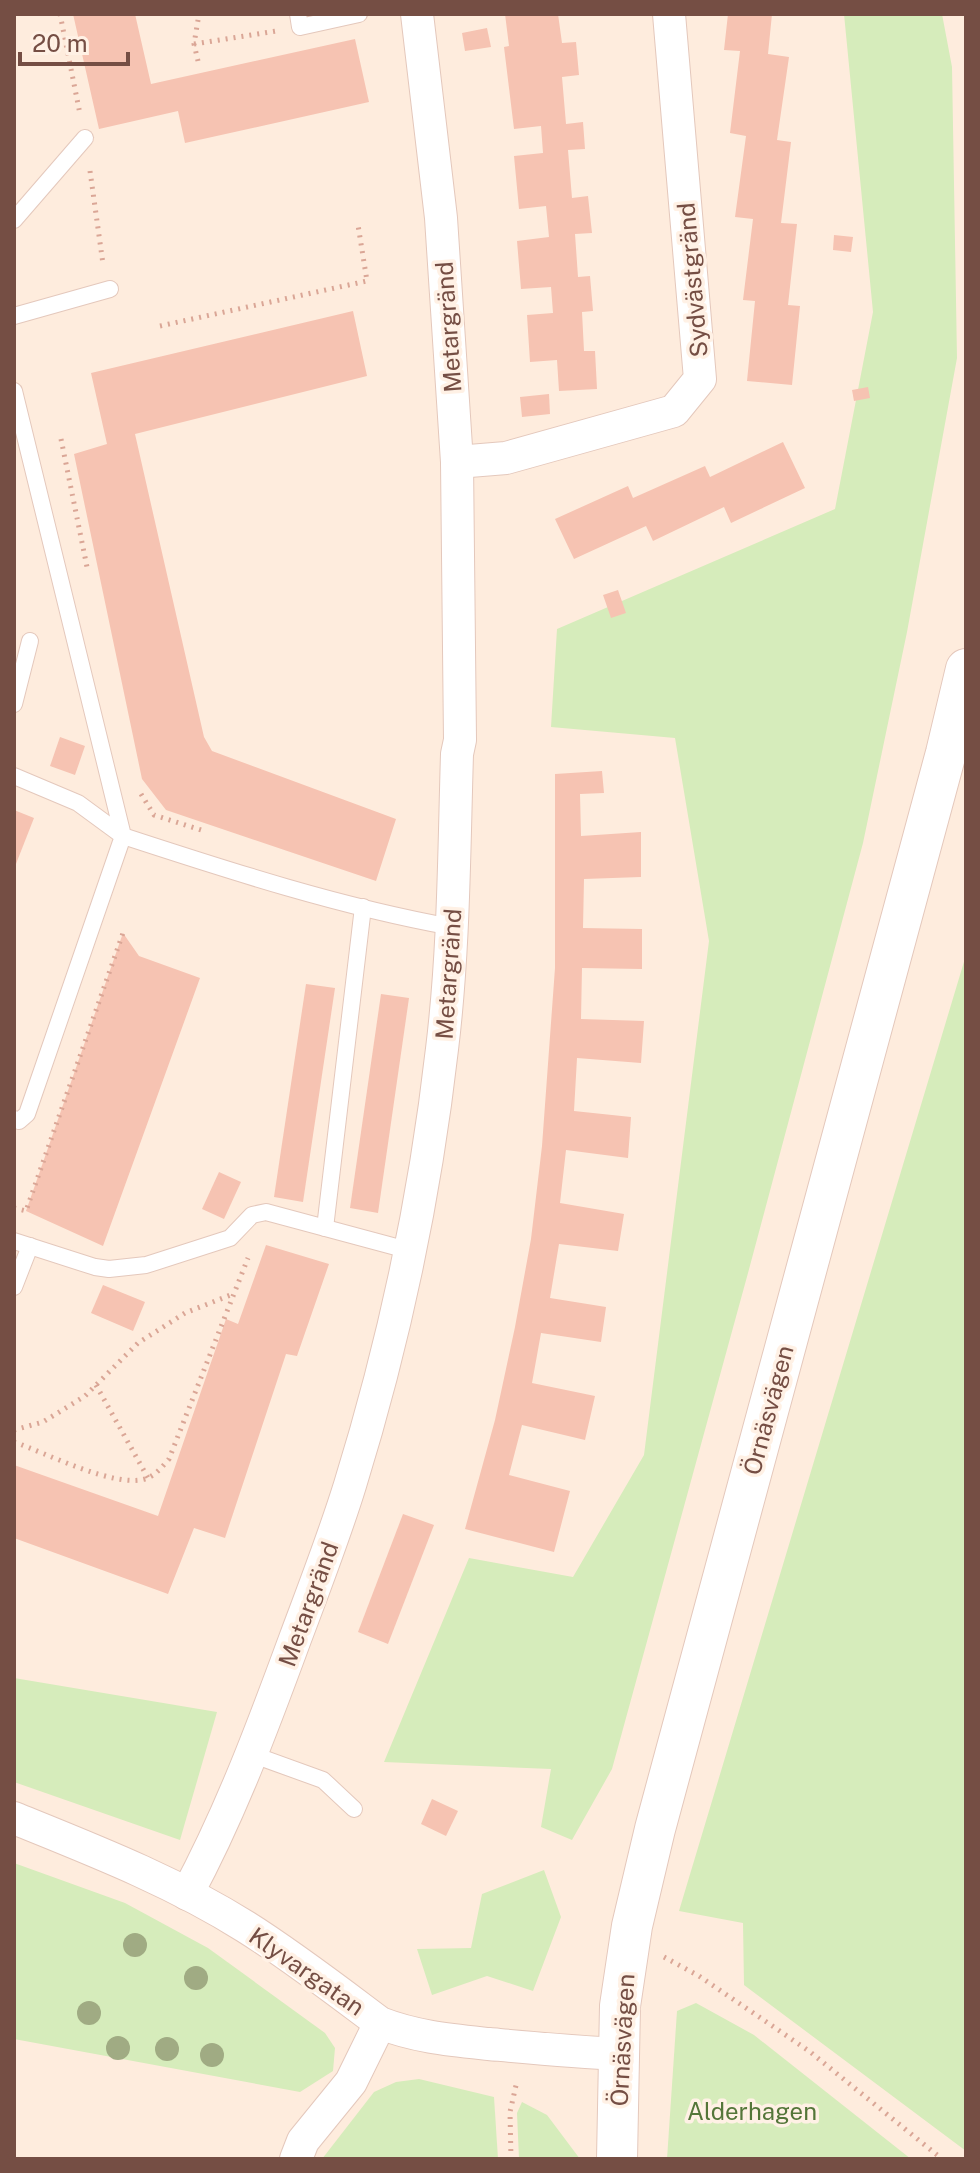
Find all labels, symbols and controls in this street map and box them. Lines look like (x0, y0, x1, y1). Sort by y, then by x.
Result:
scale bar (20, 16, 128, 66)
text: 20 m (32, 29, 88, 57)
street label: Sydvästgränd (671, 202, 713, 358)
street label: Metargränd (429, 261, 467, 393)
street label: Metargränd (429, 908, 467, 1040)
street label: Örnäsvägen (736, 1342, 799, 1478)
street label: Metargränd (272, 1538, 344, 1670)
street label: Klyvargatan (244, 1921, 370, 2021)
street label: Örnäsvägen (604, 1973, 639, 2107)
park label: Alderhagen (687, 2097, 817, 2125)

